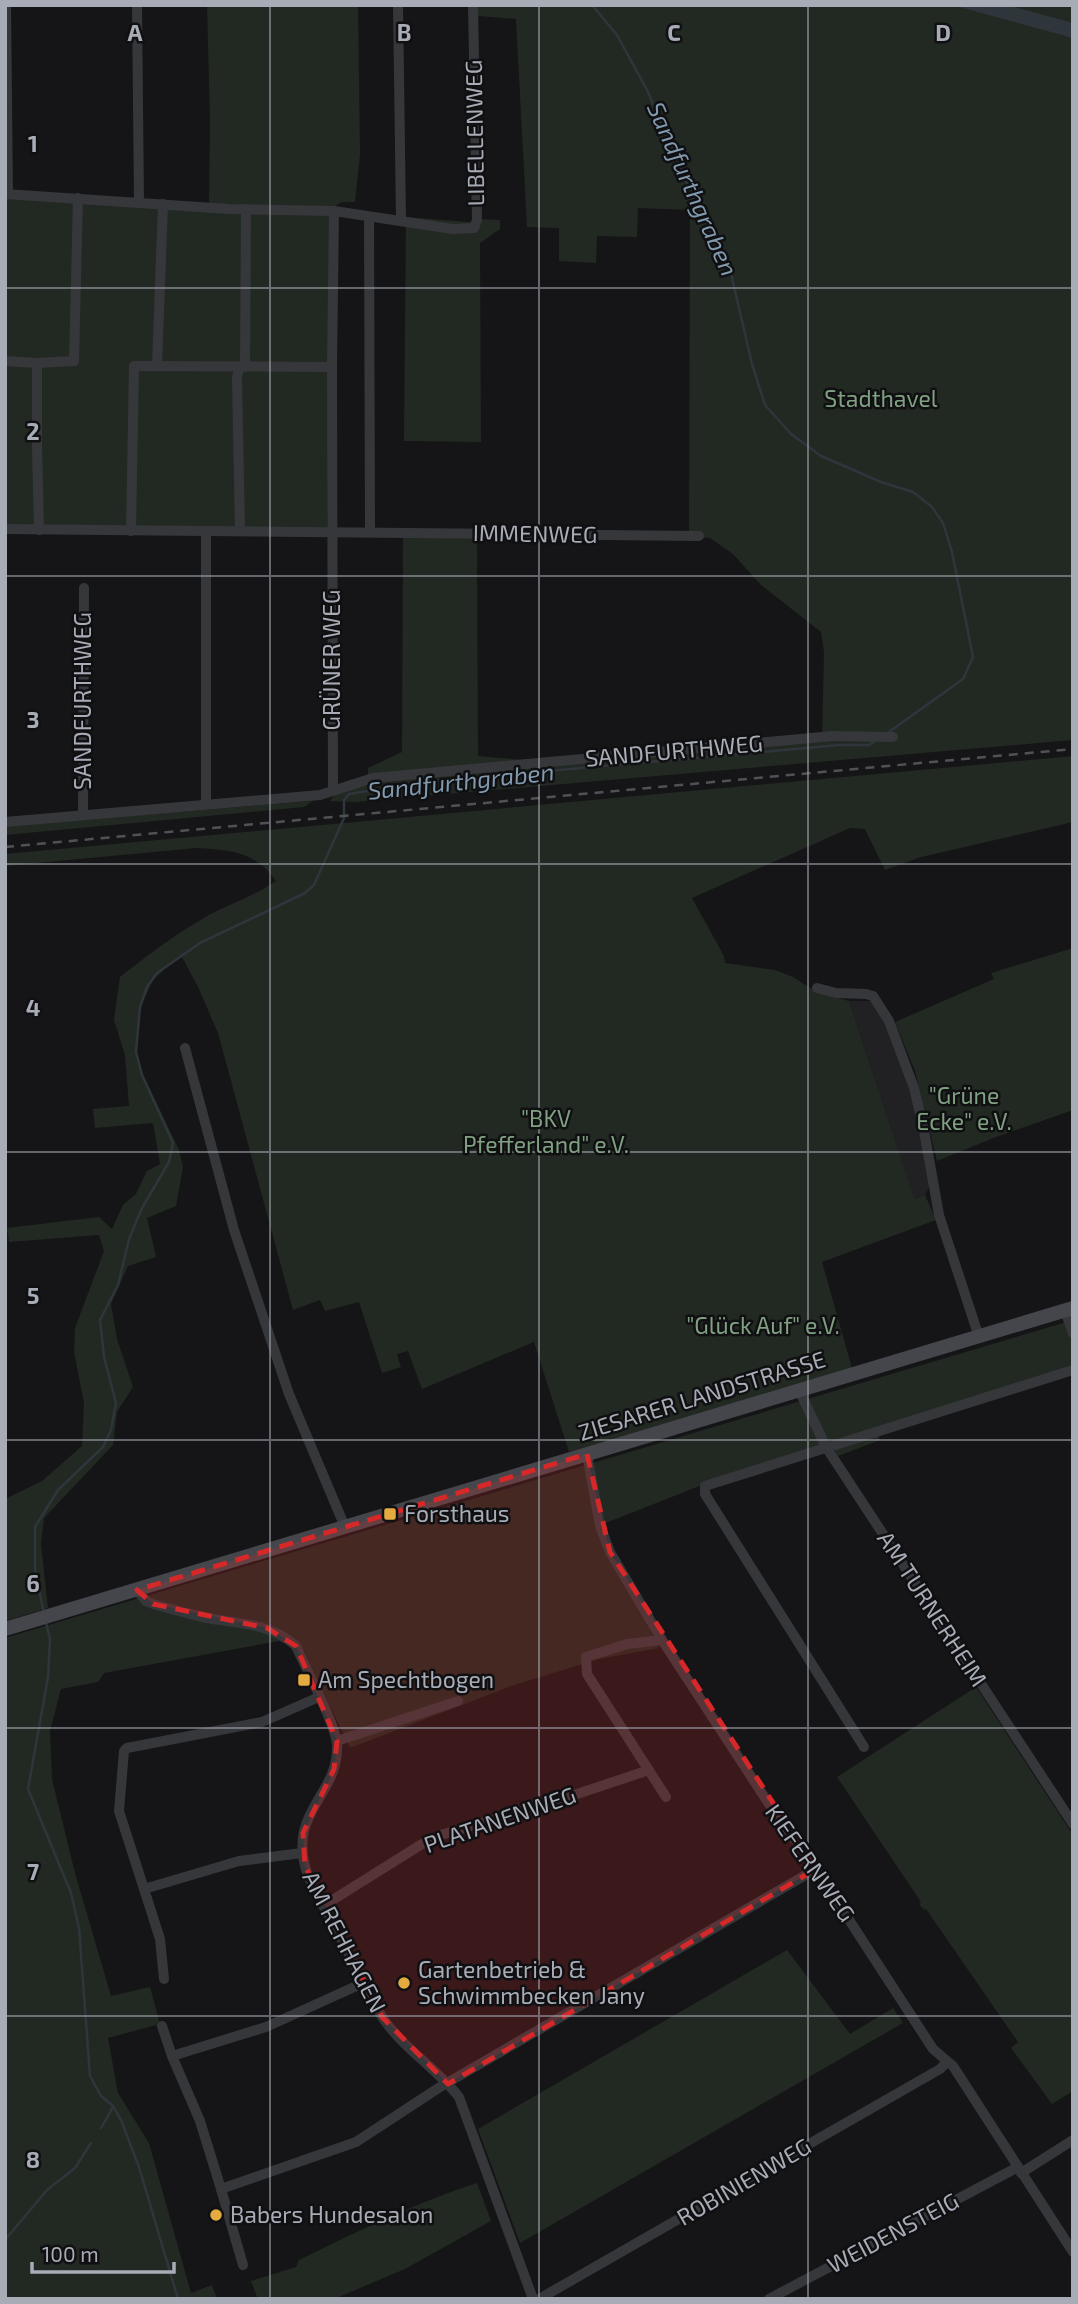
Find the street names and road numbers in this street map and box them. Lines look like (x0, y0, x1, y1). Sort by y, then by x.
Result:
street label: LIBELLENWEG (459, 59, 489, 207)
street label: IMMENWEG (473, 518, 597, 548)
street label: GRÜNER WEG (317, 589, 345, 731)
street label: SANDFURTHWEG (68, 612, 96, 790)
street label: SANDFURTHWEG (584, 728, 764, 772)
street label: ZIESARER LANDSTRASSE (575, 1344, 829, 1446)
street label: AM TURNERHEIM (872, 1525, 994, 1691)
street label: PLATANENWEG (420, 1780, 579, 1858)
street label: KIEFERNWEG (760, 1798, 862, 1927)
street label: AM REHHAGEN (297, 1866, 393, 2017)
street label: ROBINIENWEG (671, 2131, 816, 2231)
street label: WEIDENSTEIG (822, 2186, 963, 2278)

